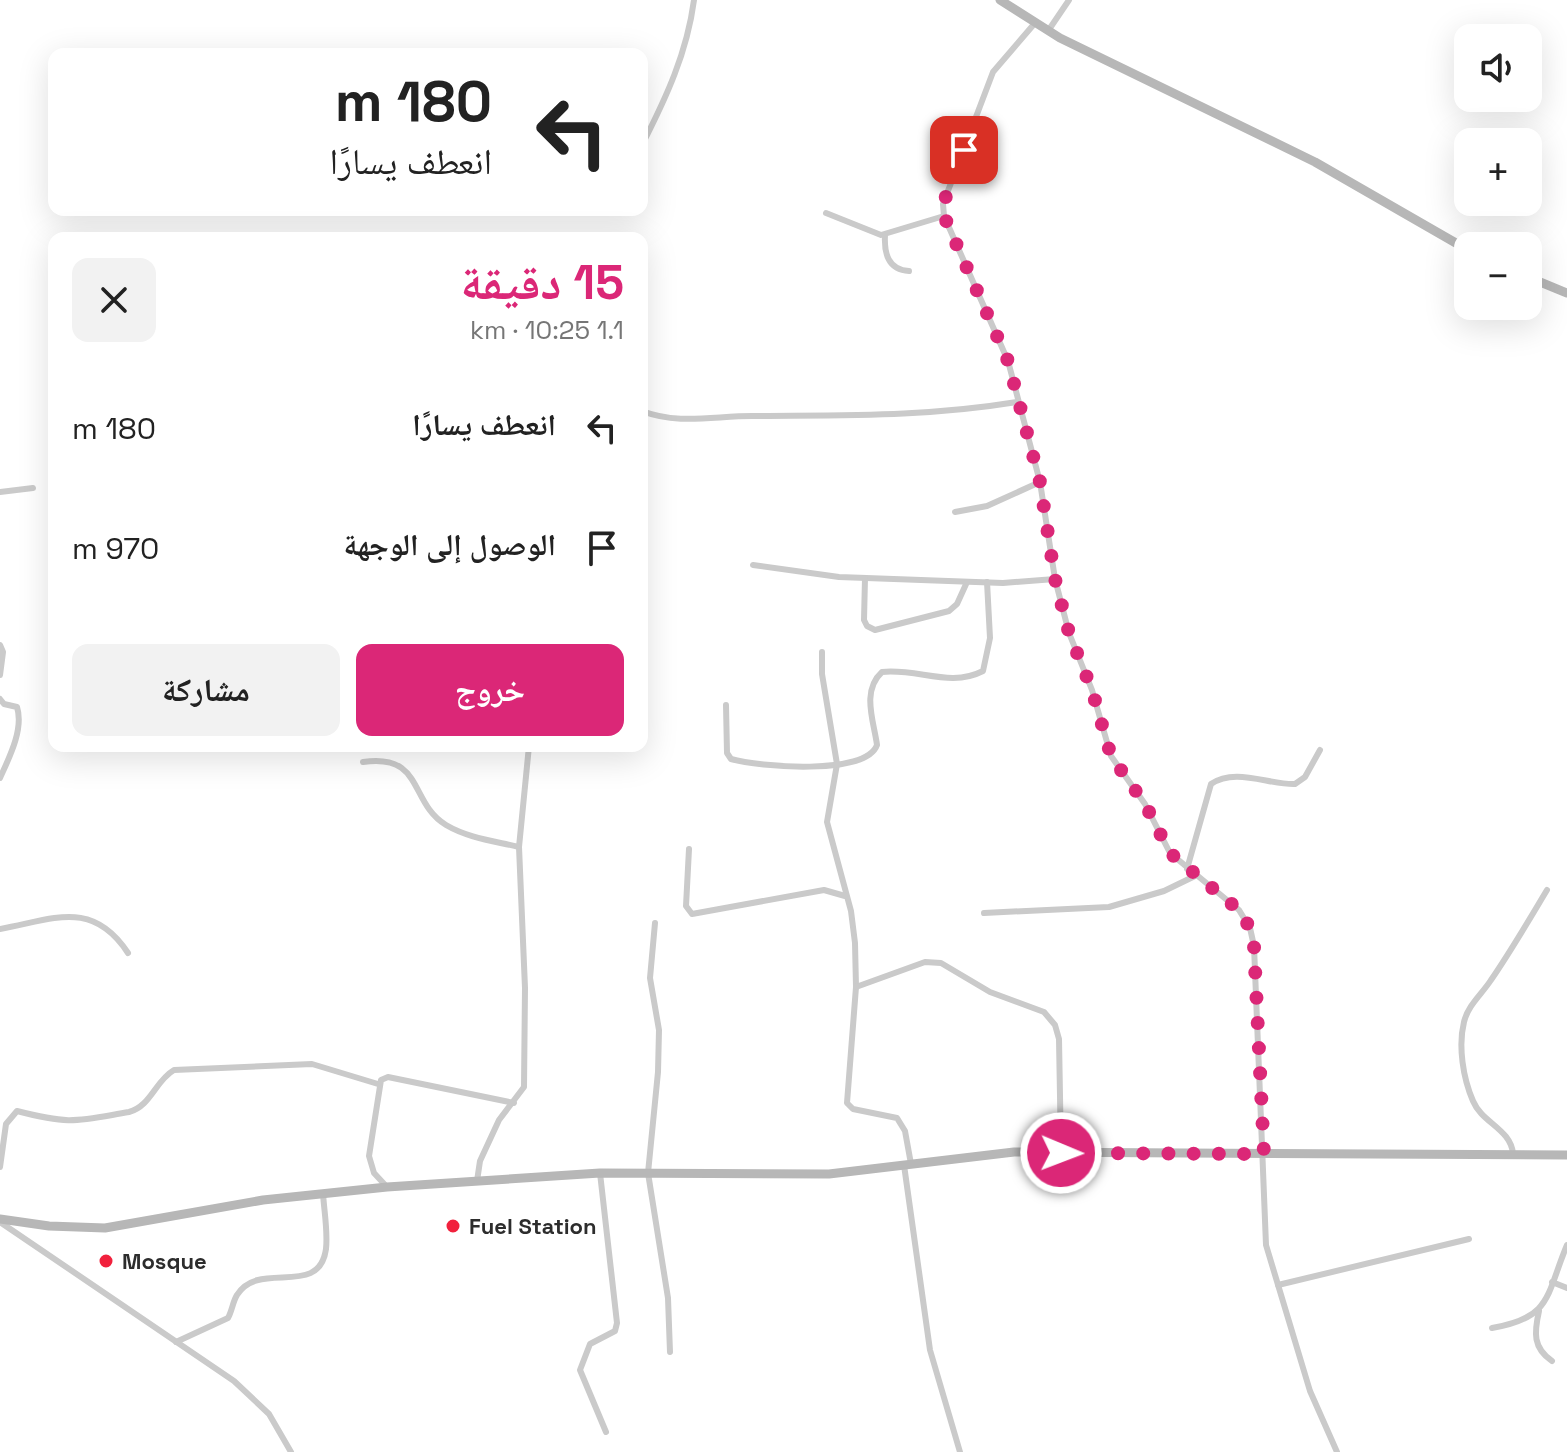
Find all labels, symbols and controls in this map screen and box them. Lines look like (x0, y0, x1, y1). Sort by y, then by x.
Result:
map controls (1454, 24, 1542, 320)
button: sound (1454, 24, 1542, 112)
text: 180 m (335, 66, 492, 137)
icon: left (520, 80, 624, 184)
pin (930, 116, 998, 184)
icon: arrive (942, 128, 986, 172)
button: + (1454, 128, 1542, 216)
text: انعطف يسارًا (330, 139, 492, 185)
button: − (1454, 232, 1542, 320)
text: 15 دقيقة (461, 252, 624, 313)
button: close (72, 258, 156, 342)
text: 1.1 km · 10:25 (470, 313, 624, 347)
text: انعطف يسارًا (412, 405, 556, 444)
icon: left (580, 406, 624, 450)
text: 180 m (72, 409, 156, 448)
text: الوصول إلى الوجهة (343, 525, 556, 564)
icon: arrive (580, 526, 624, 570)
text: 970 m (72, 529, 159, 568)
button: مشاركة (72, 644, 340, 736)
button: خروج (356, 644, 624, 736)
position arrow (1019, 1111, 1103, 1195)
place label: Fuel Station (469, 1212, 597, 1240)
marker: Fuel Station (444, 1217, 462, 1235)
place label: Mosque (122, 1247, 207, 1275)
marker: Mosque (97, 1252, 115, 1270)

